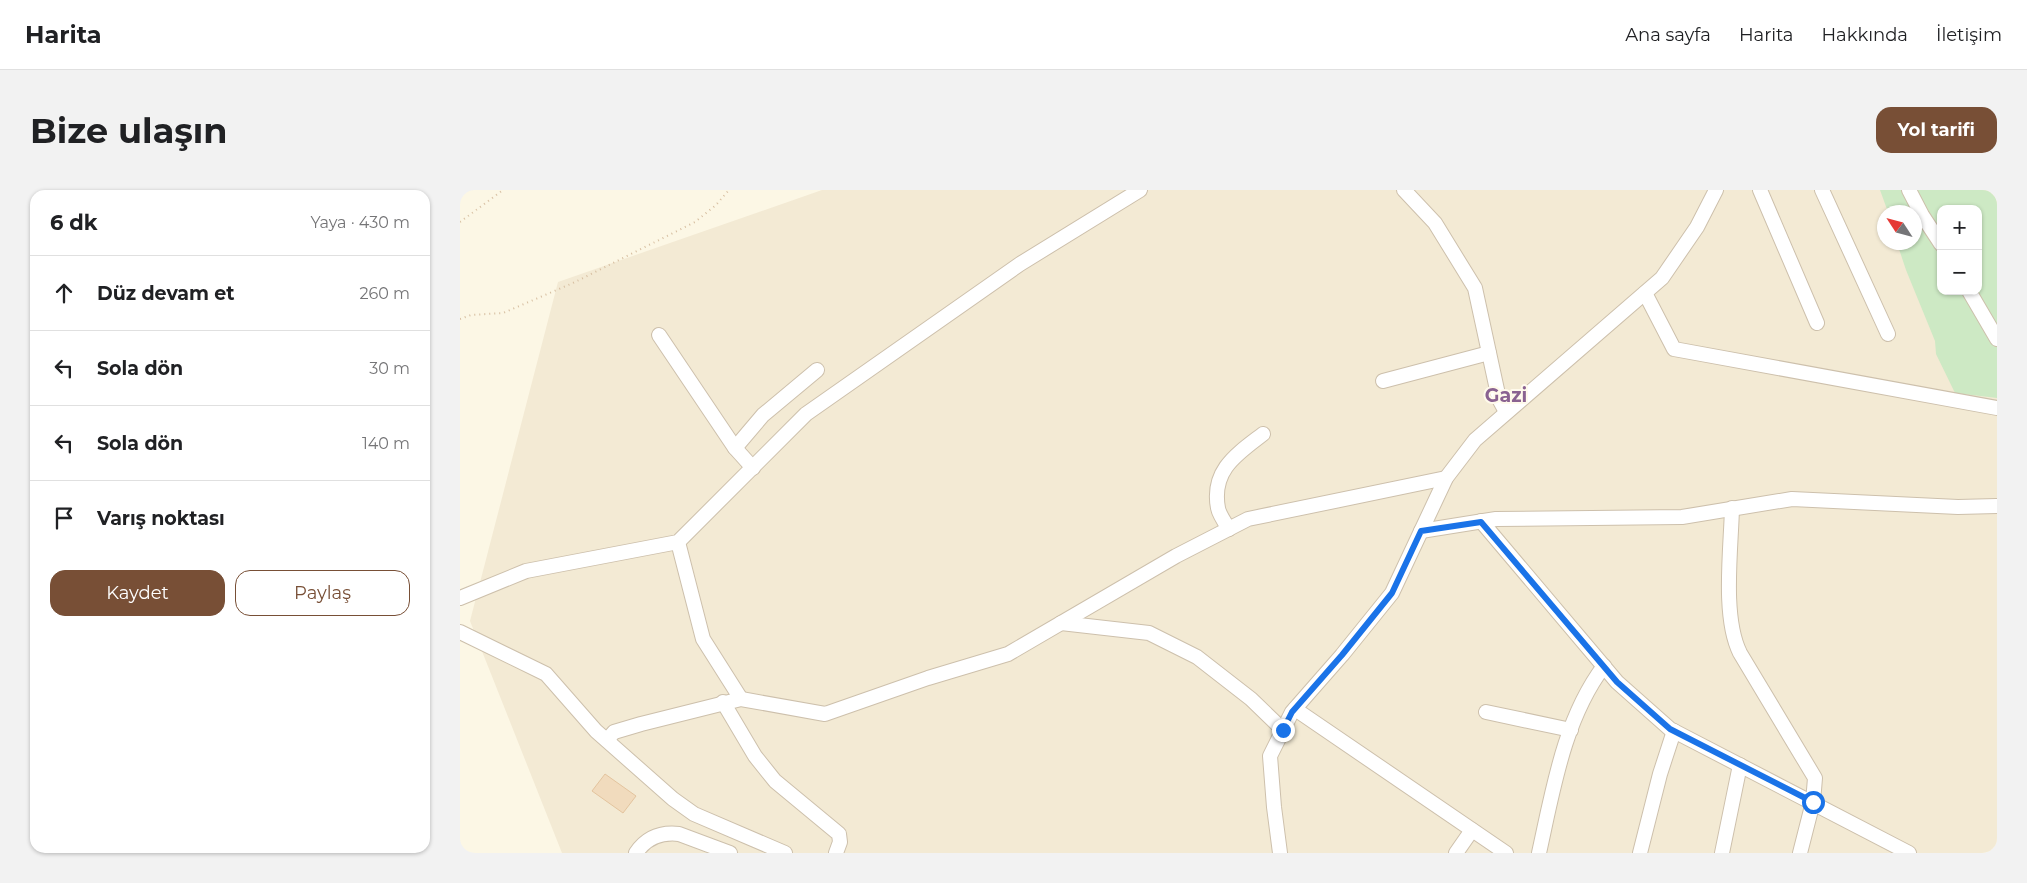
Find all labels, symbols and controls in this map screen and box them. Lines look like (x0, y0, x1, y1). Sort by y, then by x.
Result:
text: Harita (25, 20, 102, 49)
text: Ana sayfa (1625, 24, 1711, 46)
text: Harita (1739, 24, 1793, 46)
text: Hakkında (1821, 24, 1908, 46)
text: İletişim (1936, 24, 2002, 46)
button: Yol tarifi (1876, 107, 1997, 153)
text: Bize ulaşın (30, 109, 228, 152)
north arrow (1877, 205, 1922, 250)
map controls (1937, 205, 1982, 295)
button: + (1937, 205, 1982, 250)
text: 6 dk (50, 210, 98, 235)
text: Yaya · 430 m (310, 213, 410, 232)
button: − (1937, 250, 1982, 295)
icon: ahead (50, 279, 78, 307)
text: Düz devam et (97, 282, 235, 305)
text: 260 m (359, 284, 410, 303)
icon: left (50, 354, 78, 382)
text: Sola dön (97, 357, 183, 380)
text: 30 m (369, 359, 410, 378)
district label: Gazi (1485, 384, 1527, 407)
icon: left (50, 429, 78, 457)
text: Sola dön (97, 432, 183, 455)
text: 140 m (362, 434, 410, 453)
icon: arrive (50, 504, 78, 532)
text: Varış noktası (97, 507, 225, 530)
button: Kaydet (50, 570, 225, 616)
button: Paylaş (235, 570, 410, 616)
route end (1272, 719, 1295, 742)
route start (1802, 791, 1825, 814)

